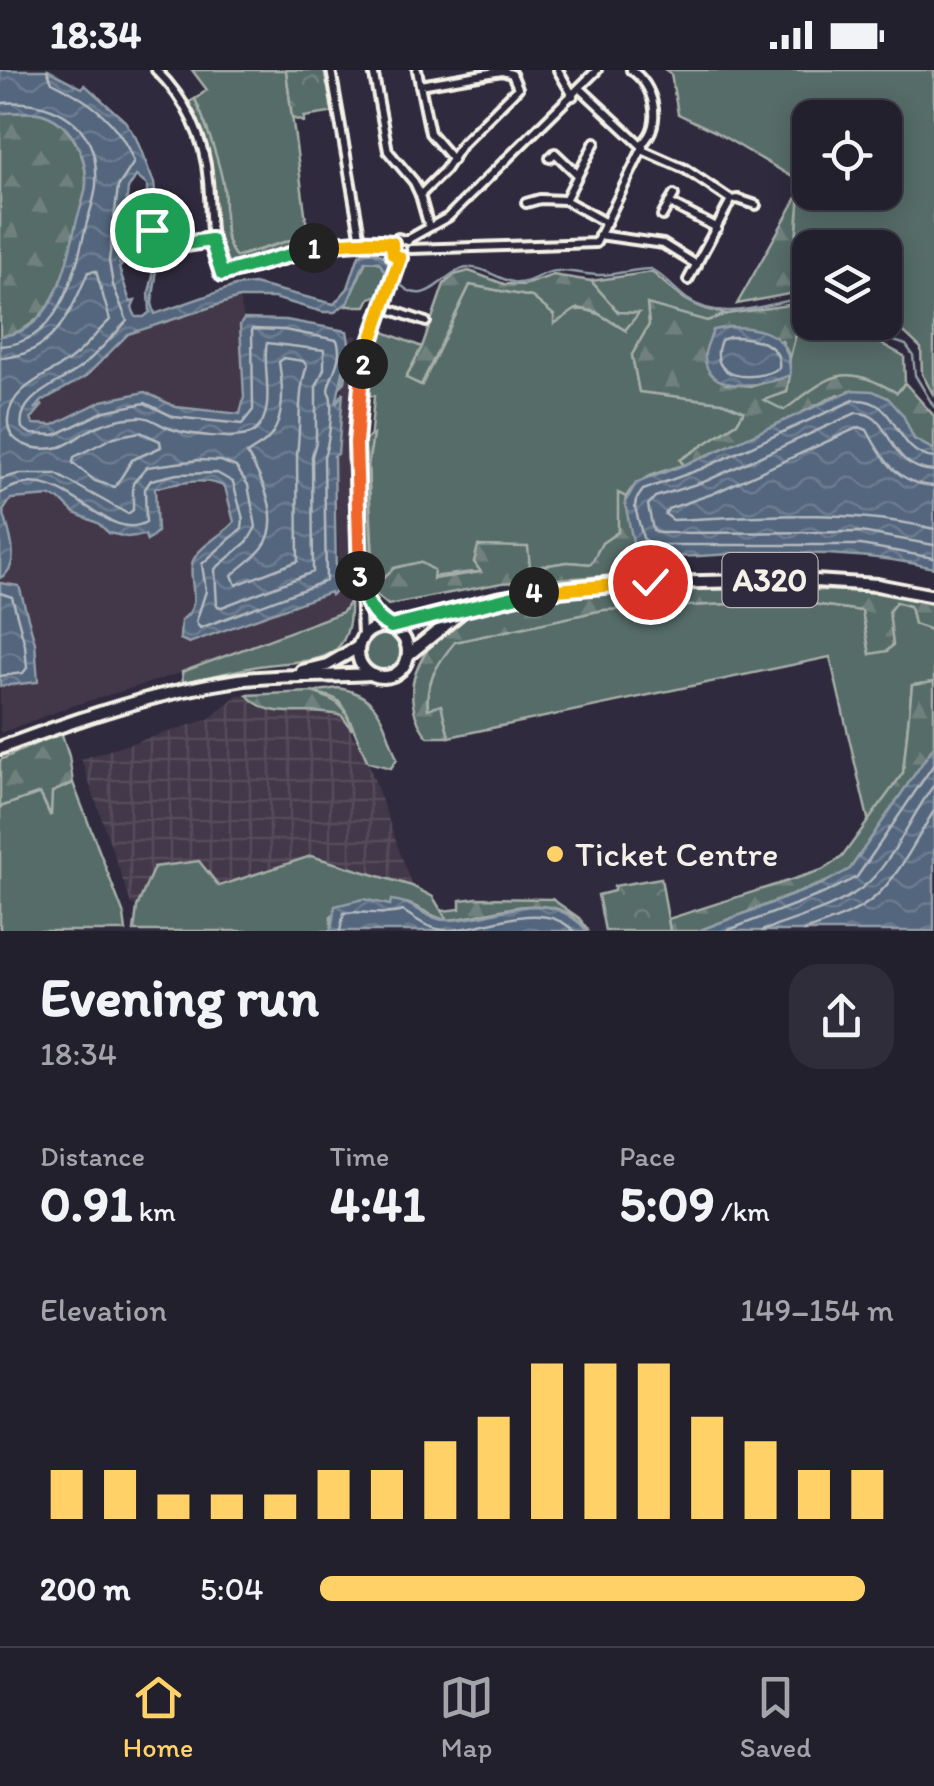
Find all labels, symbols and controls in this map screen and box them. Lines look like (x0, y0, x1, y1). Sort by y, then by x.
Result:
text: 18:34 (50, 12, 141, 58)
map controls (792, 100, 902, 340)
button: locate (792, 100, 902, 210)
pin (110, 188, 195, 273)
icon: arrive (125, 203, 180, 258)
pin: 1 (289, 223, 339, 273)
button: layers (792, 230, 902, 340)
text: 1 (308, 231, 321, 265)
pin: 2 (338, 339, 388, 389)
text: 2 (356, 347, 370, 381)
pin (608, 540, 693, 625)
pin: 3 (335, 551, 385, 601)
road number: A320 (722, 553, 818, 607)
icon: check (623, 555, 678, 610)
text: 3 (352, 559, 368, 593)
pin: 4 (509, 567, 559, 617)
text: 4 (526, 575, 542, 609)
place label: Ticket Centre (575, 833, 778, 875)
marker: Ticket Centre (544, 843, 566, 865)
text: Evening run (40, 964, 319, 1030)
button: share (789, 964, 894, 1069)
text: 18:34 (40, 1035, 117, 1073)
text: Distance (40, 1139, 145, 1173)
text: Time (330, 1139, 389, 1173)
text: Pace (619, 1139, 675, 1173)
text: 0.91 (40, 1173, 132, 1234)
text: 4:41 (330, 1173, 425, 1234)
text: 5:09 (619, 1173, 715, 1234)
text: km (132, 1194, 176, 1228)
text: /km (715, 1194, 770, 1228)
text: Elevation (40, 1291, 167, 1329)
text: 149–154 m (740, 1291, 894, 1329)
text: 200 m (40, 1570, 130, 1608)
text: 5:04 (200, 1570, 264, 1608)
tab: Home (123, 1670, 193, 1764)
tab: Map (439, 1670, 494, 1764)
tab: Saved (740, 1670, 811, 1764)

